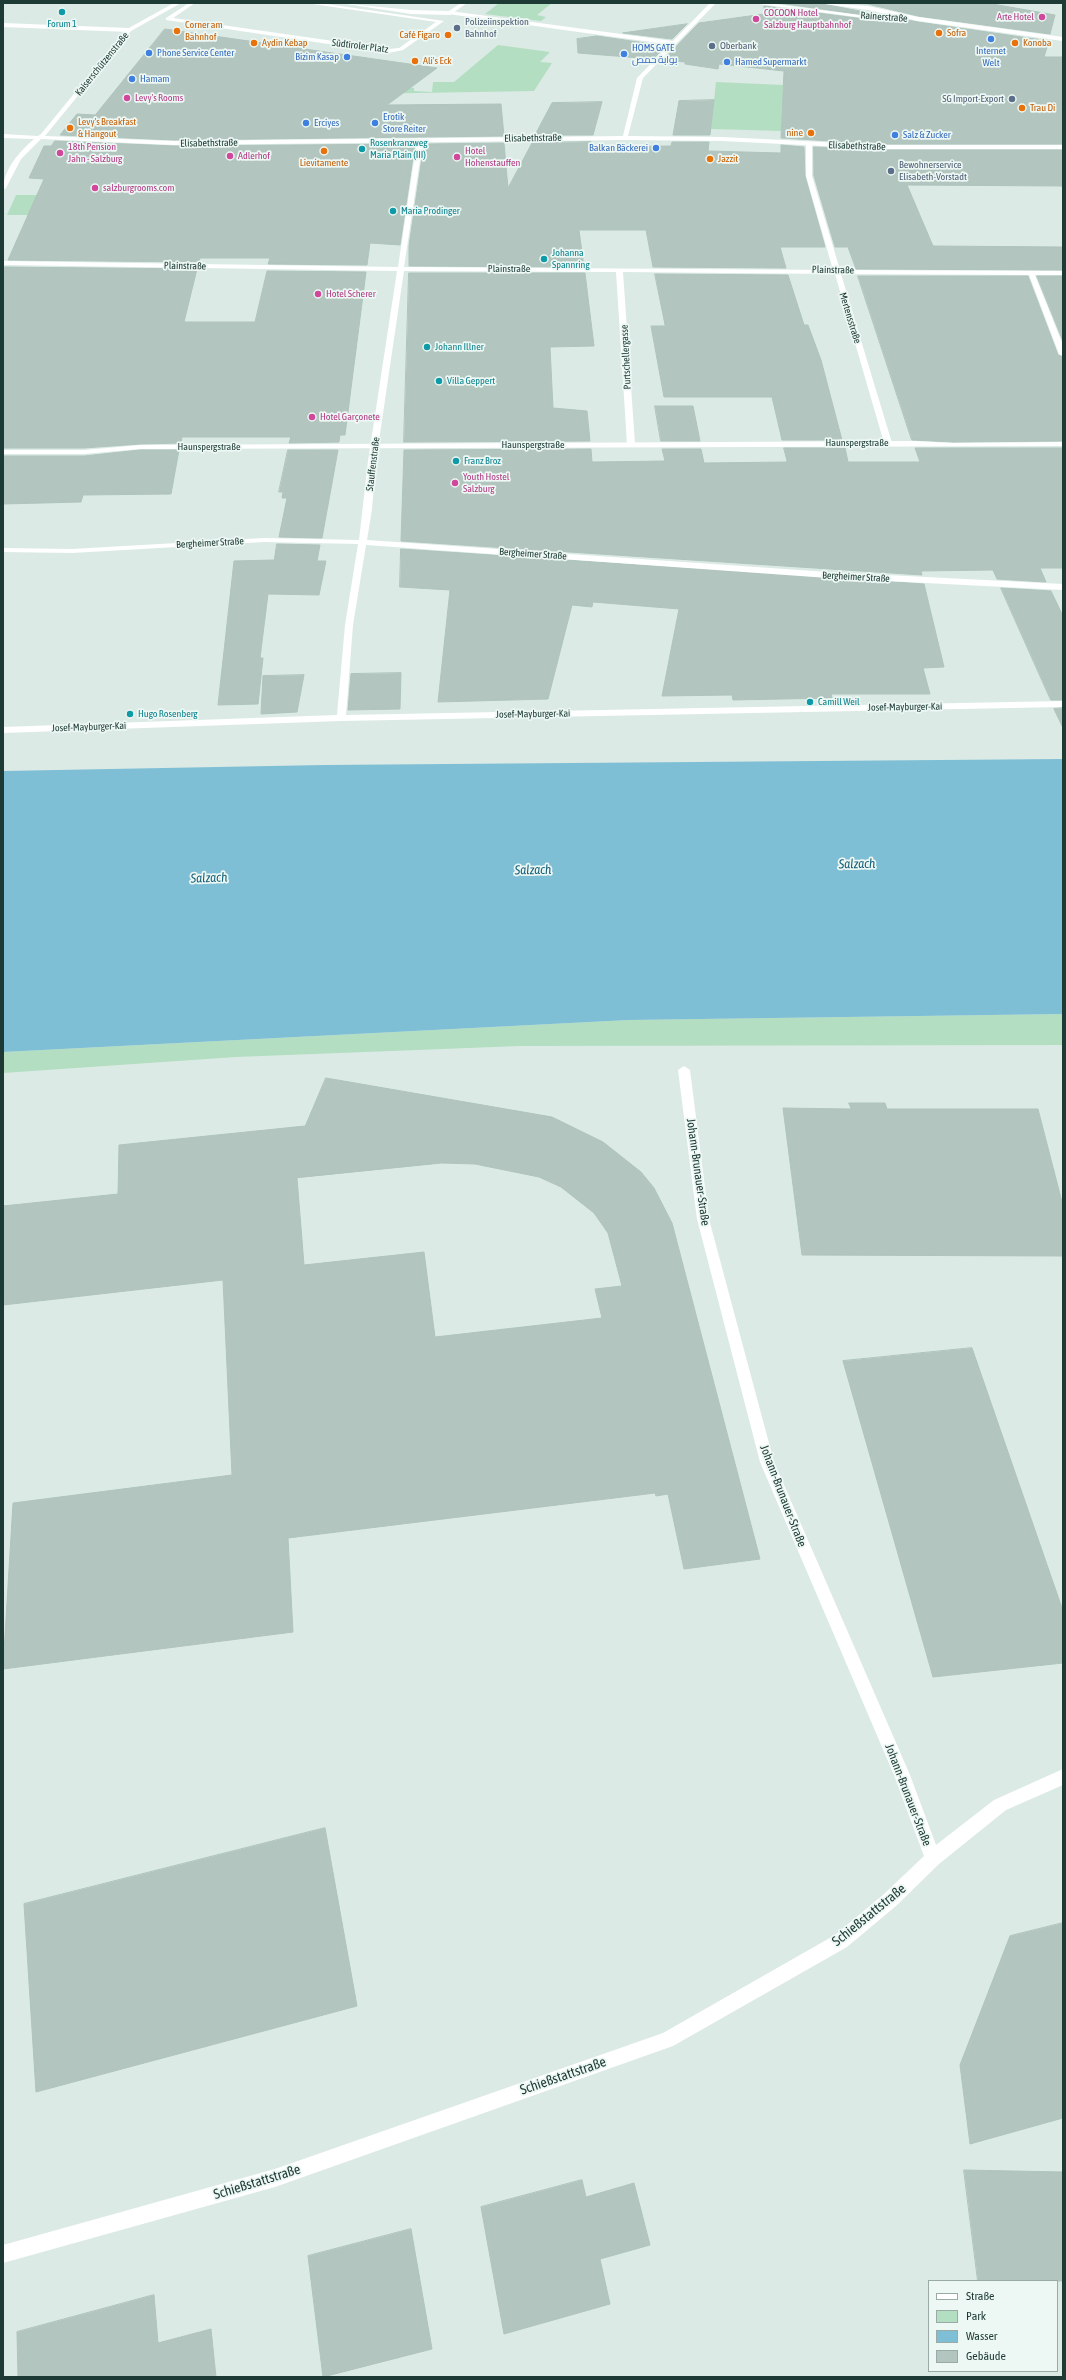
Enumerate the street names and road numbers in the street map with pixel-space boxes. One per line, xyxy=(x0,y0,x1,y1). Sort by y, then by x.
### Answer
street label: Rainerstraße xyxy=(860,9,908,25)
street label: Kaiserschützenstraße xyxy=(73,30,131,98)
street label: Südtiroler Platz xyxy=(331,37,389,55)
street label: Elisabethstraße xyxy=(504,131,562,145)
street label: Elisabethstraße xyxy=(180,136,238,150)
street label: Elisabethstraße xyxy=(828,139,886,153)
street label: Plainstraße xyxy=(164,260,206,272)
street label: Plainstraße xyxy=(488,263,530,275)
street label: Plainstraße xyxy=(812,264,854,276)
street label: Mertensstraße xyxy=(837,291,863,345)
street label: Purtschellergasse xyxy=(618,324,634,390)
street label: Stauffenstraße xyxy=(364,436,382,492)
street label: Haunspergstraße xyxy=(826,437,888,449)
street label: Haunspergstraße xyxy=(502,439,564,451)
street label: Haunspergstraße xyxy=(178,441,240,453)
street label: Bergheimer Straße xyxy=(176,535,244,551)
street label: Bergheimer Straße xyxy=(499,546,567,562)
street label: Bergheimer Straße xyxy=(822,569,890,585)
street label: Josef-Mayburger-Kai xyxy=(868,700,942,714)
street label: Josef-Mayburger-Kai xyxy=(496,707,570,721)
street label: Josef-Mayburger-Kai xyxy=(51,720,127,734)
street label: Johann-Brunauer-Straße xyxy=(683,1117,713,1227)
street label: Johann-Brunauer-Straße xyxy=(757,1443,809,1549)
street label: Johann-Brunauer-Straße xyxy=(882,1742,934,1848)
street label: Schießstattstraße xyxy=(829,1880,909,1950)
street label: Schießstattstraße xyxy=(518,2053,608,2099)
street label: Schießstattstraße xyxy=(212,2161,302,2203)

